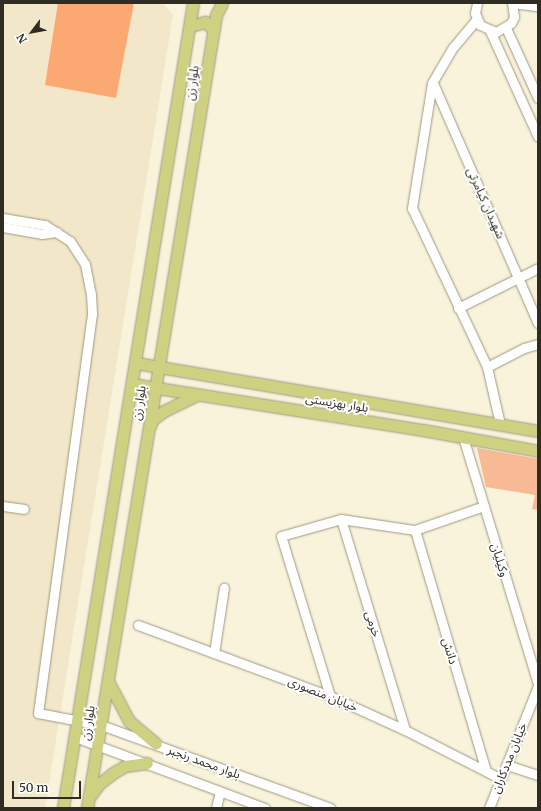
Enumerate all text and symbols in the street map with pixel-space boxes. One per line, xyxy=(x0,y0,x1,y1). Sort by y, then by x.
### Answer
north arrow xyxy=(12,12,52,52)
text: N xyxy=(14,31,30,46)
street label: بلوار زن xyxy=(182,64,202,102)
street label: شهیدان کیامرثی xyxy=(464,165,508,241)
street label: بلوار زن xyxy=(129,384,149,422)
street label: بلوار بهزیستی xyxy=(305,391,369,415)
street label: وکیلیان xyxy=(488,541,512,579)
street label: خرمی xyxy=(362,609,384,639)
street label: دانش xyxy=(439,636,461,666)
street label: خیابان منصوری xyxy=(286,673,360,715)
street label: بلوار زن xyxy=(78,704,98,742)
street label: خیابان مددکاران xyxy=(488,721,530,795)
street label: بلوار محمد رنجبر xyxy=(166,742,242,782)
scale bar xyxy=(14,773,83,799)
text: 50 m xyxy=(19,780,48,795)

